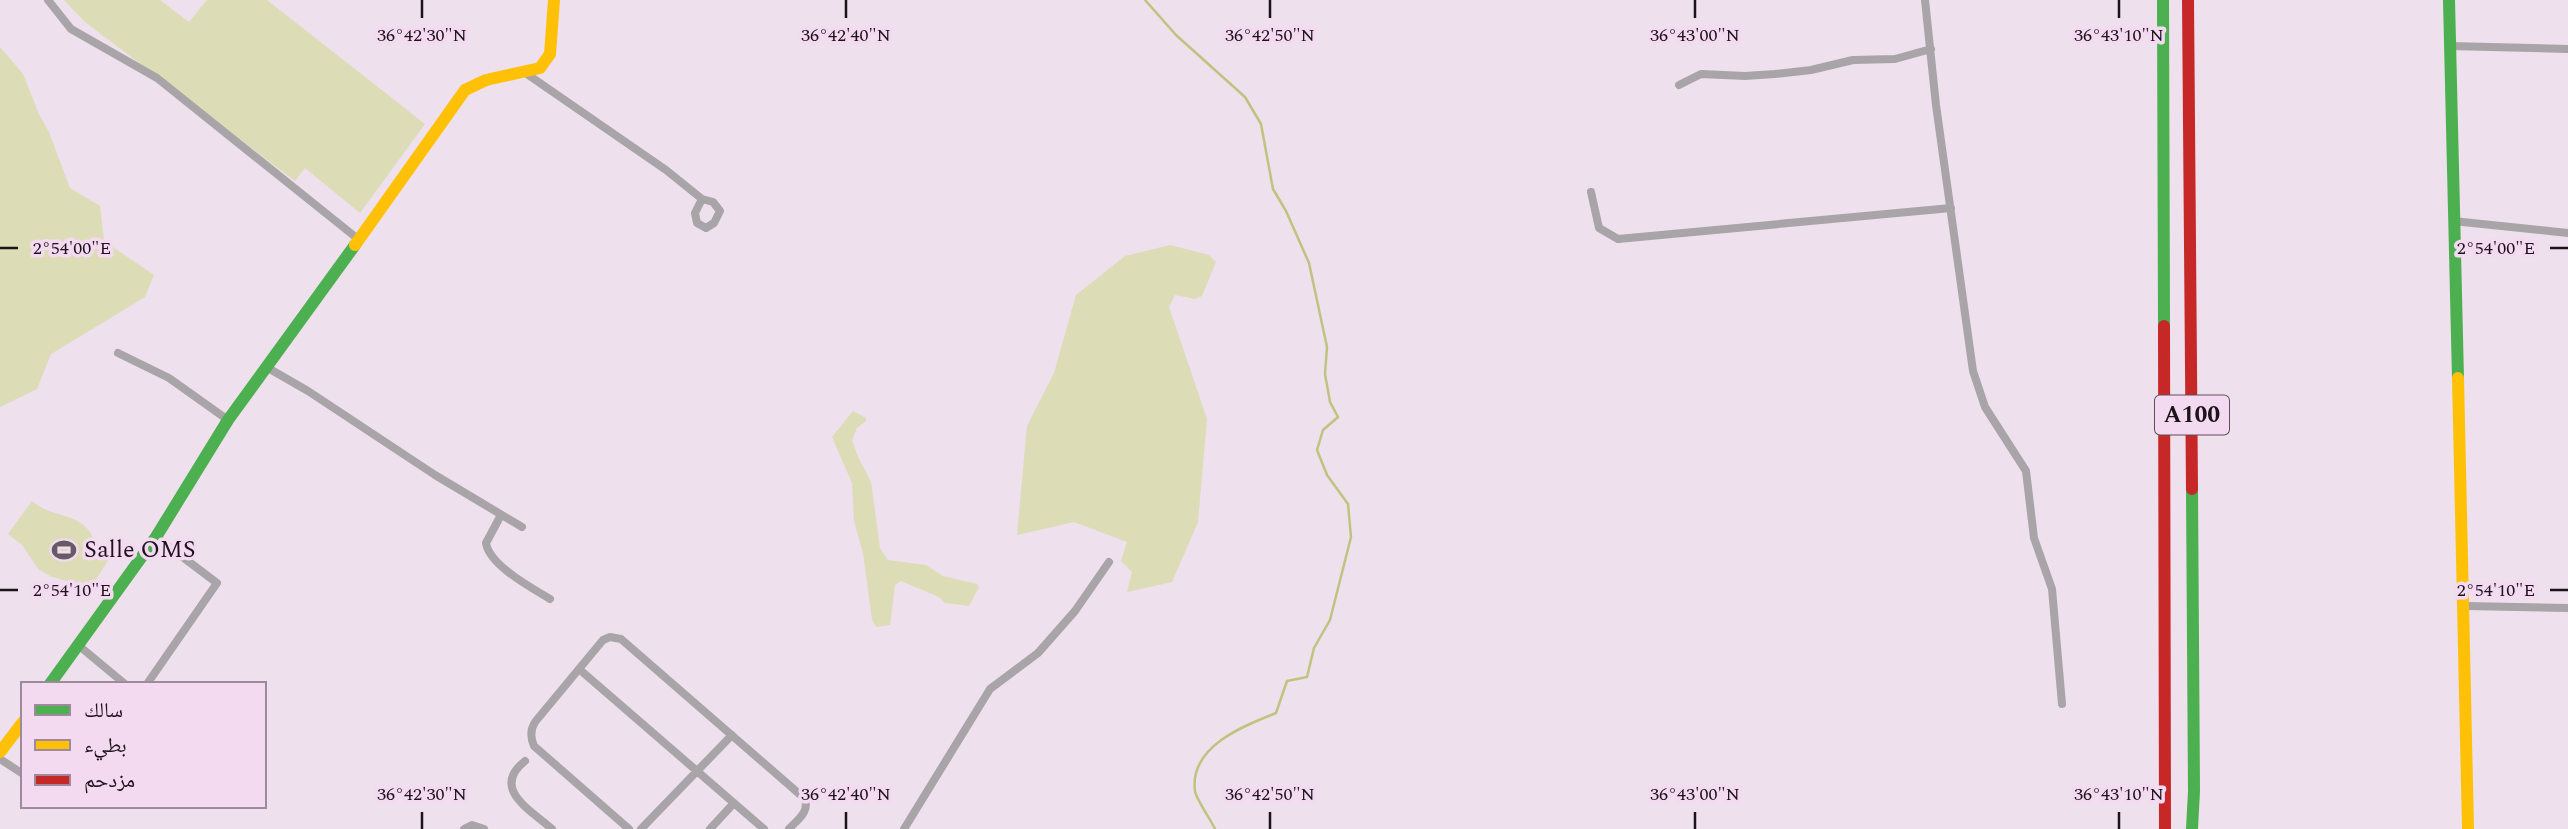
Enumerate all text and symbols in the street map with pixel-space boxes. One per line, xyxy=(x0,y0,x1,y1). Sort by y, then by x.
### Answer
text: 36°42'30"N xyxy=(377,22,467,49)
text: 36°42'40"N xyxy=(801,22,891,49)
text: 36°42'50"N xyxy=(1225,22,1315,49)
text: 36°43'00"N xyxy=(1650,22,1740,49)
text: 36°43'10"N xyxy=(2074,22,2164,49)
text: 2°54'00"E xyxy=(33,235,111,262)
text: 2°54'00"E xyxy=(2457,235,2535,262)
road number: A100 xyxy=(2155,396,2229,434)
place label: Salle OMS xyxy=(84,532,196,568)
sports icon: Salle OMS xyxy=(50,536,78,564)
text: 2°54'10"E xyxy=(33,577,111,604)
text: 2°54'10"E xyxy=(2457,577,2535,604)
legend xyxy=(21,682,266,808)
text: سالك xyxy=(84,695,123,727)
text: بطيء xyxy=(84,730,127,762)
text: مزدحم xyxy=(84,765,135,797)
text: 36°42'30"N xyxy=(377,781,467,808)
text: 36°42'40"N xyxy=(801,781,891,808)
text: 36°42'50"N xyxy=(1225,781,1315,808)
text: 36°43'00"N xyxy=(1650,781,1740,808)
text: 36°43'10"N xyxy=(2074,781,2164,808)

